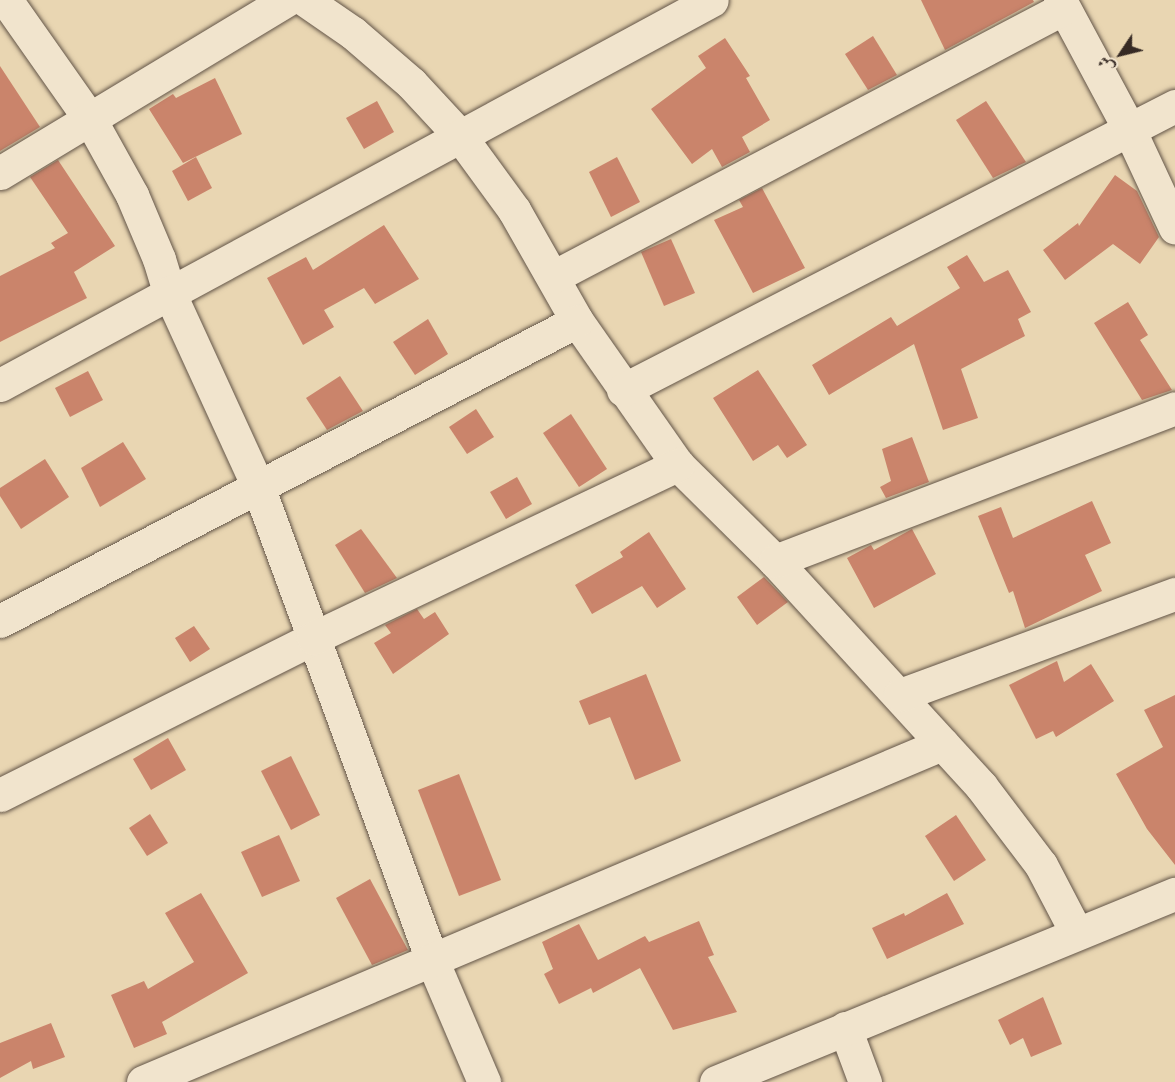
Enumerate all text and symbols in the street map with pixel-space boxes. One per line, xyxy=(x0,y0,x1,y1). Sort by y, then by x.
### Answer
north arrow xyxy=(1091,24,1151,84)
text: ش xyxy=(1094,52,1119,77)

